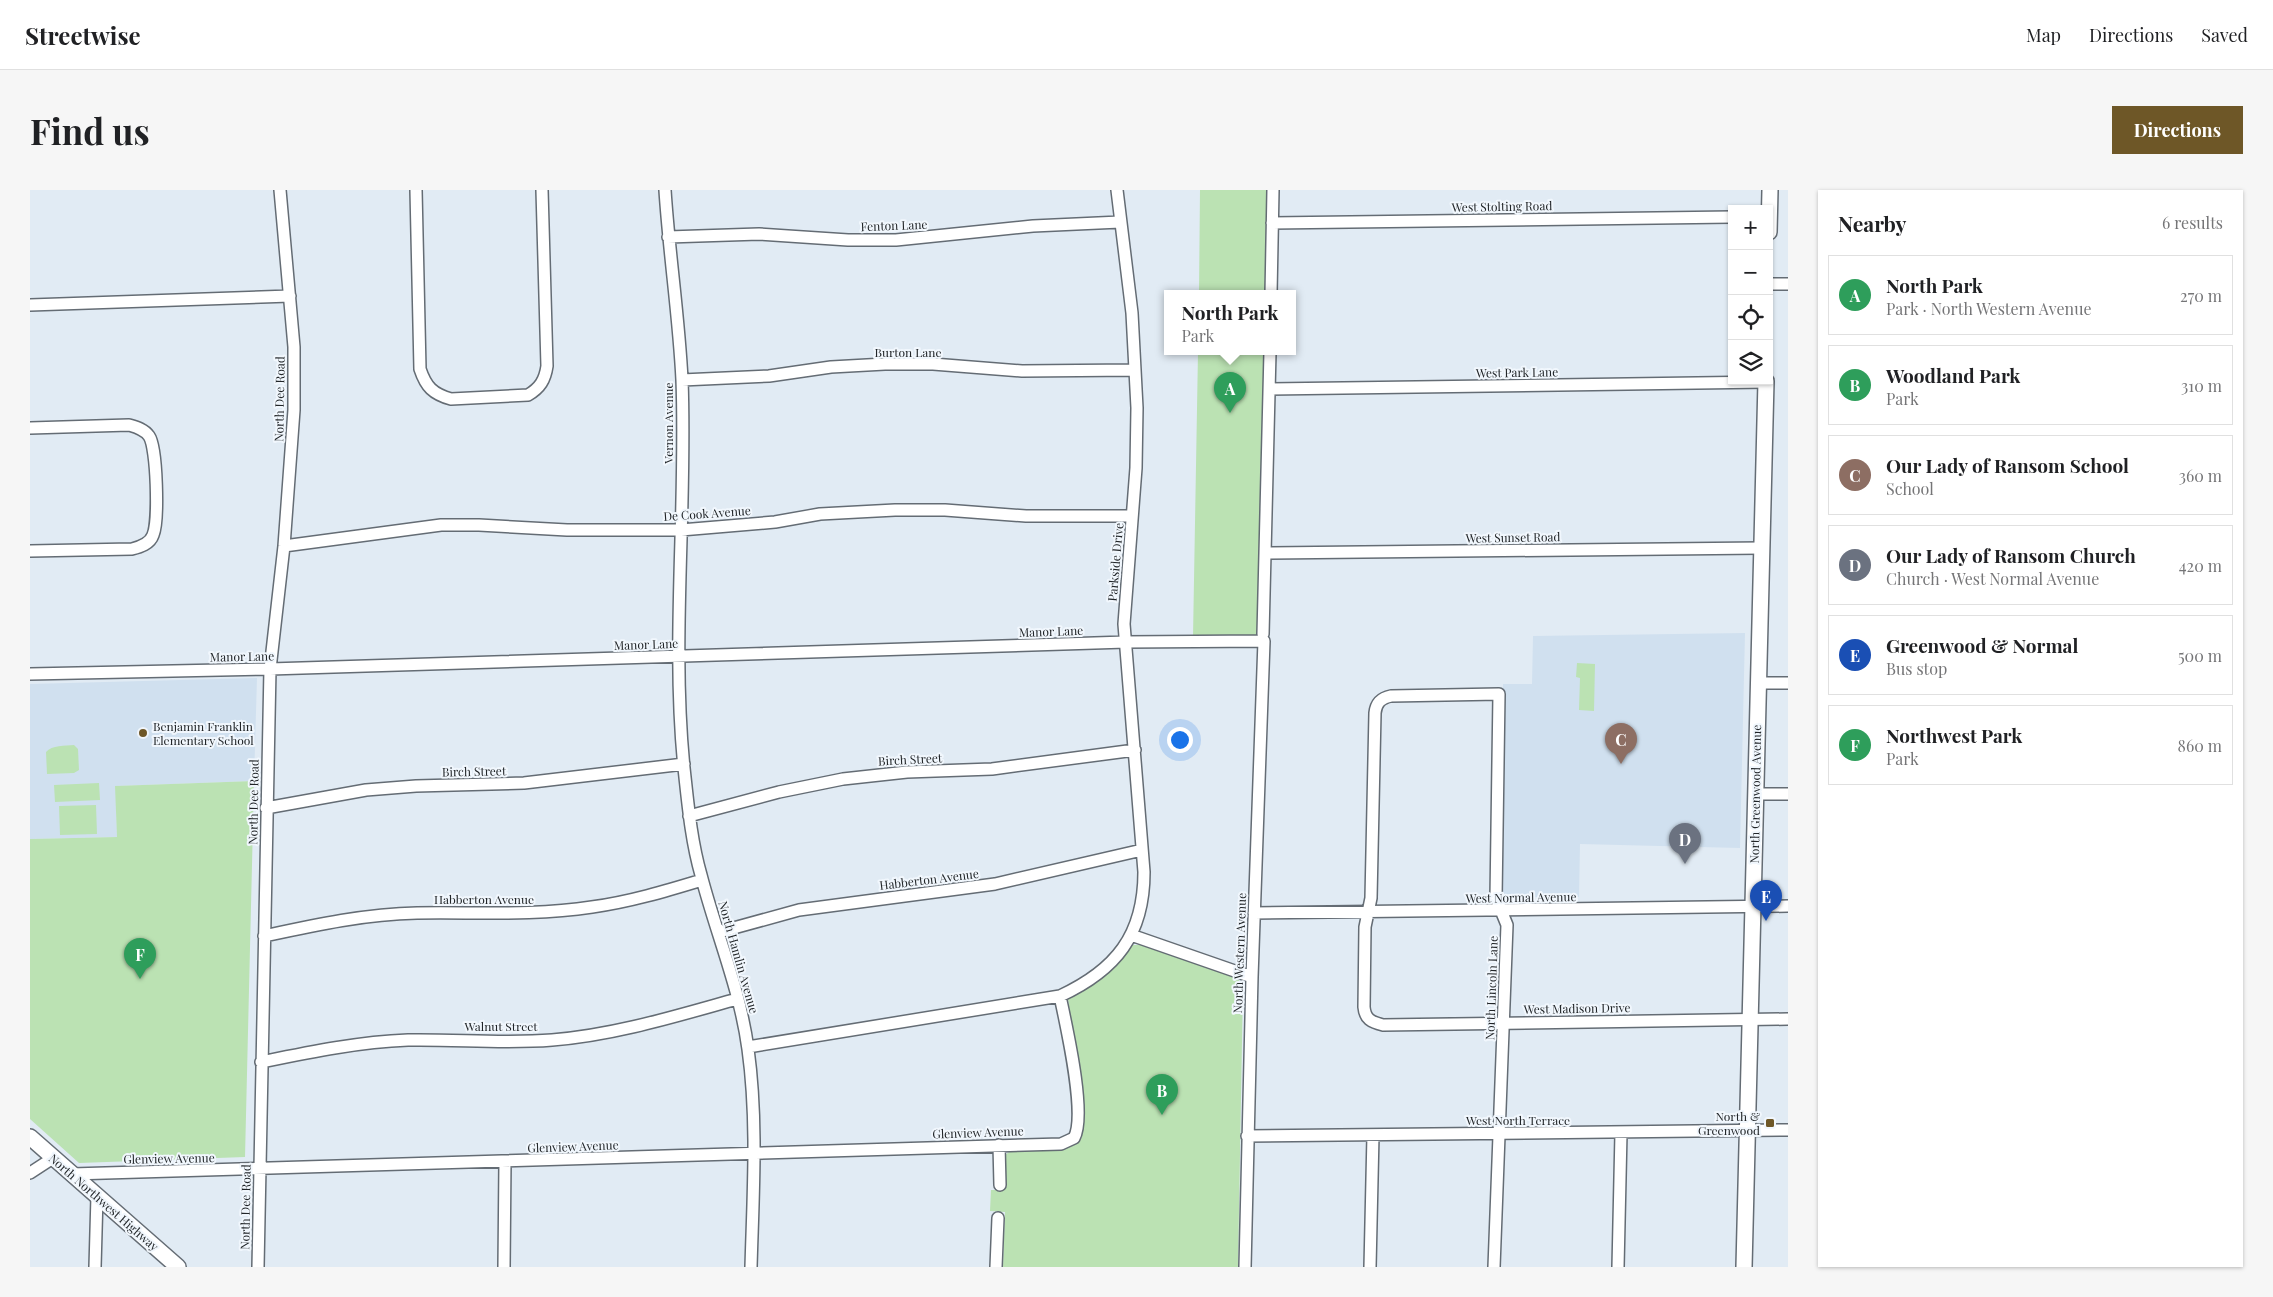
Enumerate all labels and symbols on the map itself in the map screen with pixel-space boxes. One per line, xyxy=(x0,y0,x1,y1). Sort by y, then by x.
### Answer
street label: West Stolting Road xyxy=(1451,197,1552,215)
street label: Fenton Lane xyxy=(860,216,928,234)
street label: Burton Lane xyxy=(874,344,942,360)
street label: North Dee Road xyxy=(270,356,288,442)
street label: West Park Lane xyxy=(1475,363,1558,381)
pin: A xyxy=(1214,372,1246,413)
street label: Vernon Avenue xyxy=(660,382,676,465)
street label: De Cook Avenue xyxy=(663,502,751,524)
street label: Parkside Drive xyxy=(1104,522,1126,602)
street label: West Sunset Road xyxy=(1464,528,1561,546)
street label: Manor Lane xyxy=(1019,622,1083,640)
street label: Manor Lane xyxy=(614,635,678,653)
street label: Manor Lane xyxy=(210,647,274,665)
place label: Benjamin Franklin Elementary School xyxy=(153,718,254,748)
pin: C xyxy=(1605,723,1637,764)
street label: North Greenwood Avenue xyxy=(1746,725,1764,863)
marker: Benjamin Franklin Elementary School xyxy=(137,727,149,739)
your location xyxy=(1167,727,1193,753)
street label: Birch Street xyxy=(878,749,943,769)
street label: North Dee Road xyxy=(244,759,262,845)
street label: Birch Street xyxy=(442,762,507,780)
pin: D xyxy=(1669,823,1701,864)
street label: Habberton Avenue xyxy=(878,865,980,893)
pin: E xyxy=(1750,880,1782,921)
street label: West Normal Avenue xyxy=(1464,888,1577,906)
street label: Habberton Avenue xyxy=(434,891,534,907)
street label: North Western Avenue xyxy=(1229,892,1249,1014)
street label: North Hamlin Avenue xyxy=(715,899,763,1015)
street label: North Lincoln Lane xyxy=(1481,936,1501,1040)
pin: F xyxy=(124,938,156,979)
street label: West Madison Drive xyxy=(1522,999,1631,1017)
street label: Walnut Street xyxy=(463,1018,538,1034)
pin: B xyxy=(1146,1074,1178,1115)
place label: North & Greenwood xyxy=(1698,1108,1760,1138)
street label: West North Terrace xyxy=(1465,1112,1570,1128)
marker: North & Greenwood xyxy=(1764,1117,1776,1129)
street label: Glenview Avenue xyxy=(932,1122,1024,1142)
street label: Glenview Avenue xyxy=(527,1136,619,1156)
street label: Glenview Avenue xyxy=(123,1149,215,1167)
street label: North Northwest Highway xyxy=(46,1150,162,1254)
street label: North Dee Road xyxy=(236,1164,254,1250)

